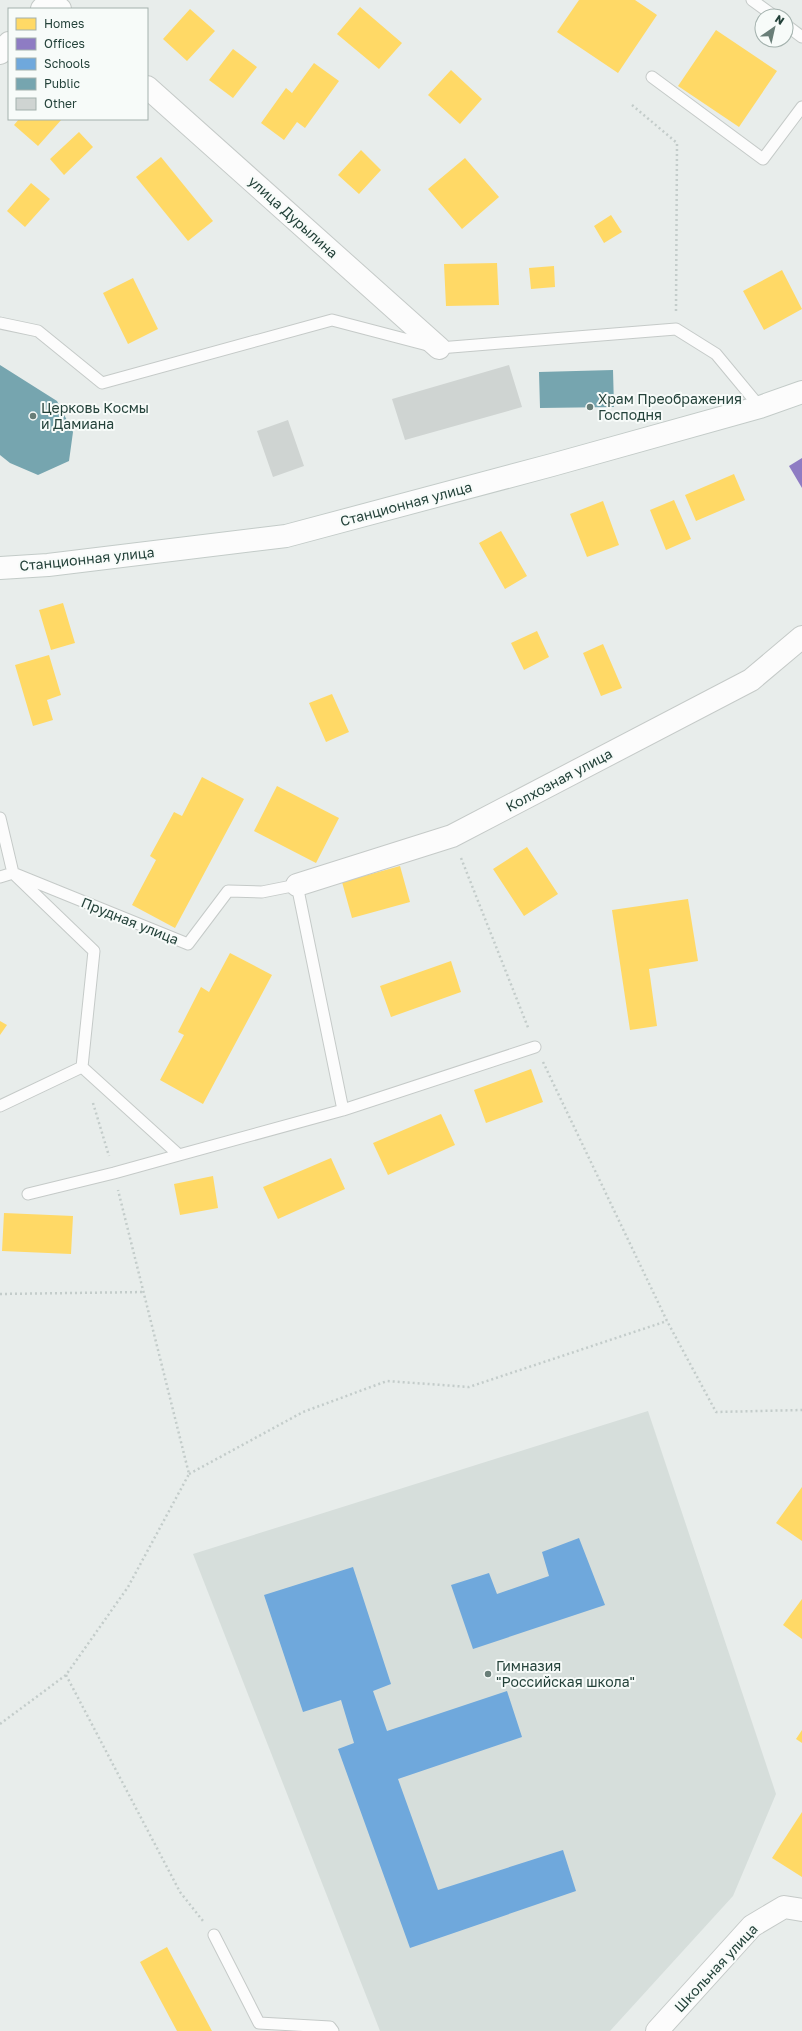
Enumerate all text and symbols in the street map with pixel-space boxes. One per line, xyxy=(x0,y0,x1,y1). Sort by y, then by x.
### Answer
legend xyxy=(8,8,148,120)
north arrow xyxy=(754,8,794,48)
text: N xyxy=(773,12,787,27)
text: Homes xyxy=(44,16,84,31)
text: Offices xyxy=(44,36,85,51)
text: Schools xyxy=(44,56,90,71)
text: Public xyxy=(44,76,81,91)
text: Other xyxy=(44,96,77,111)
street label: улица Дурылина xyxy=(245,172,341,261)
place label: Храм Преображения Господня xyxy=(598,390,742,423)
place label: Церковь Космы и Дамиана xyxy=(41,399,149,432)
marker: Храм Преображения Господня xyxy=(585,402,595,412)
marker: Церковь Космы и Дамиана xyxy=(28,411,38,421)
street label: Станционная улица xyxy=(338,478,474,529)
street label: Станционная улица xyxy=(19,543,155,574)
street label: Колхозная улица xyxy=(503,744,615,815)
street label: Прудная улица xyxy=(79,893,181,948)
place label: Гимназия "Российская школа" xyxy=(496,1657,635,1690)
marker: Гимназия "Российская школа" xyxy=(483,1669,493,1679)
street label: Школьная улица xyxy=(671,1920,761,2015)

